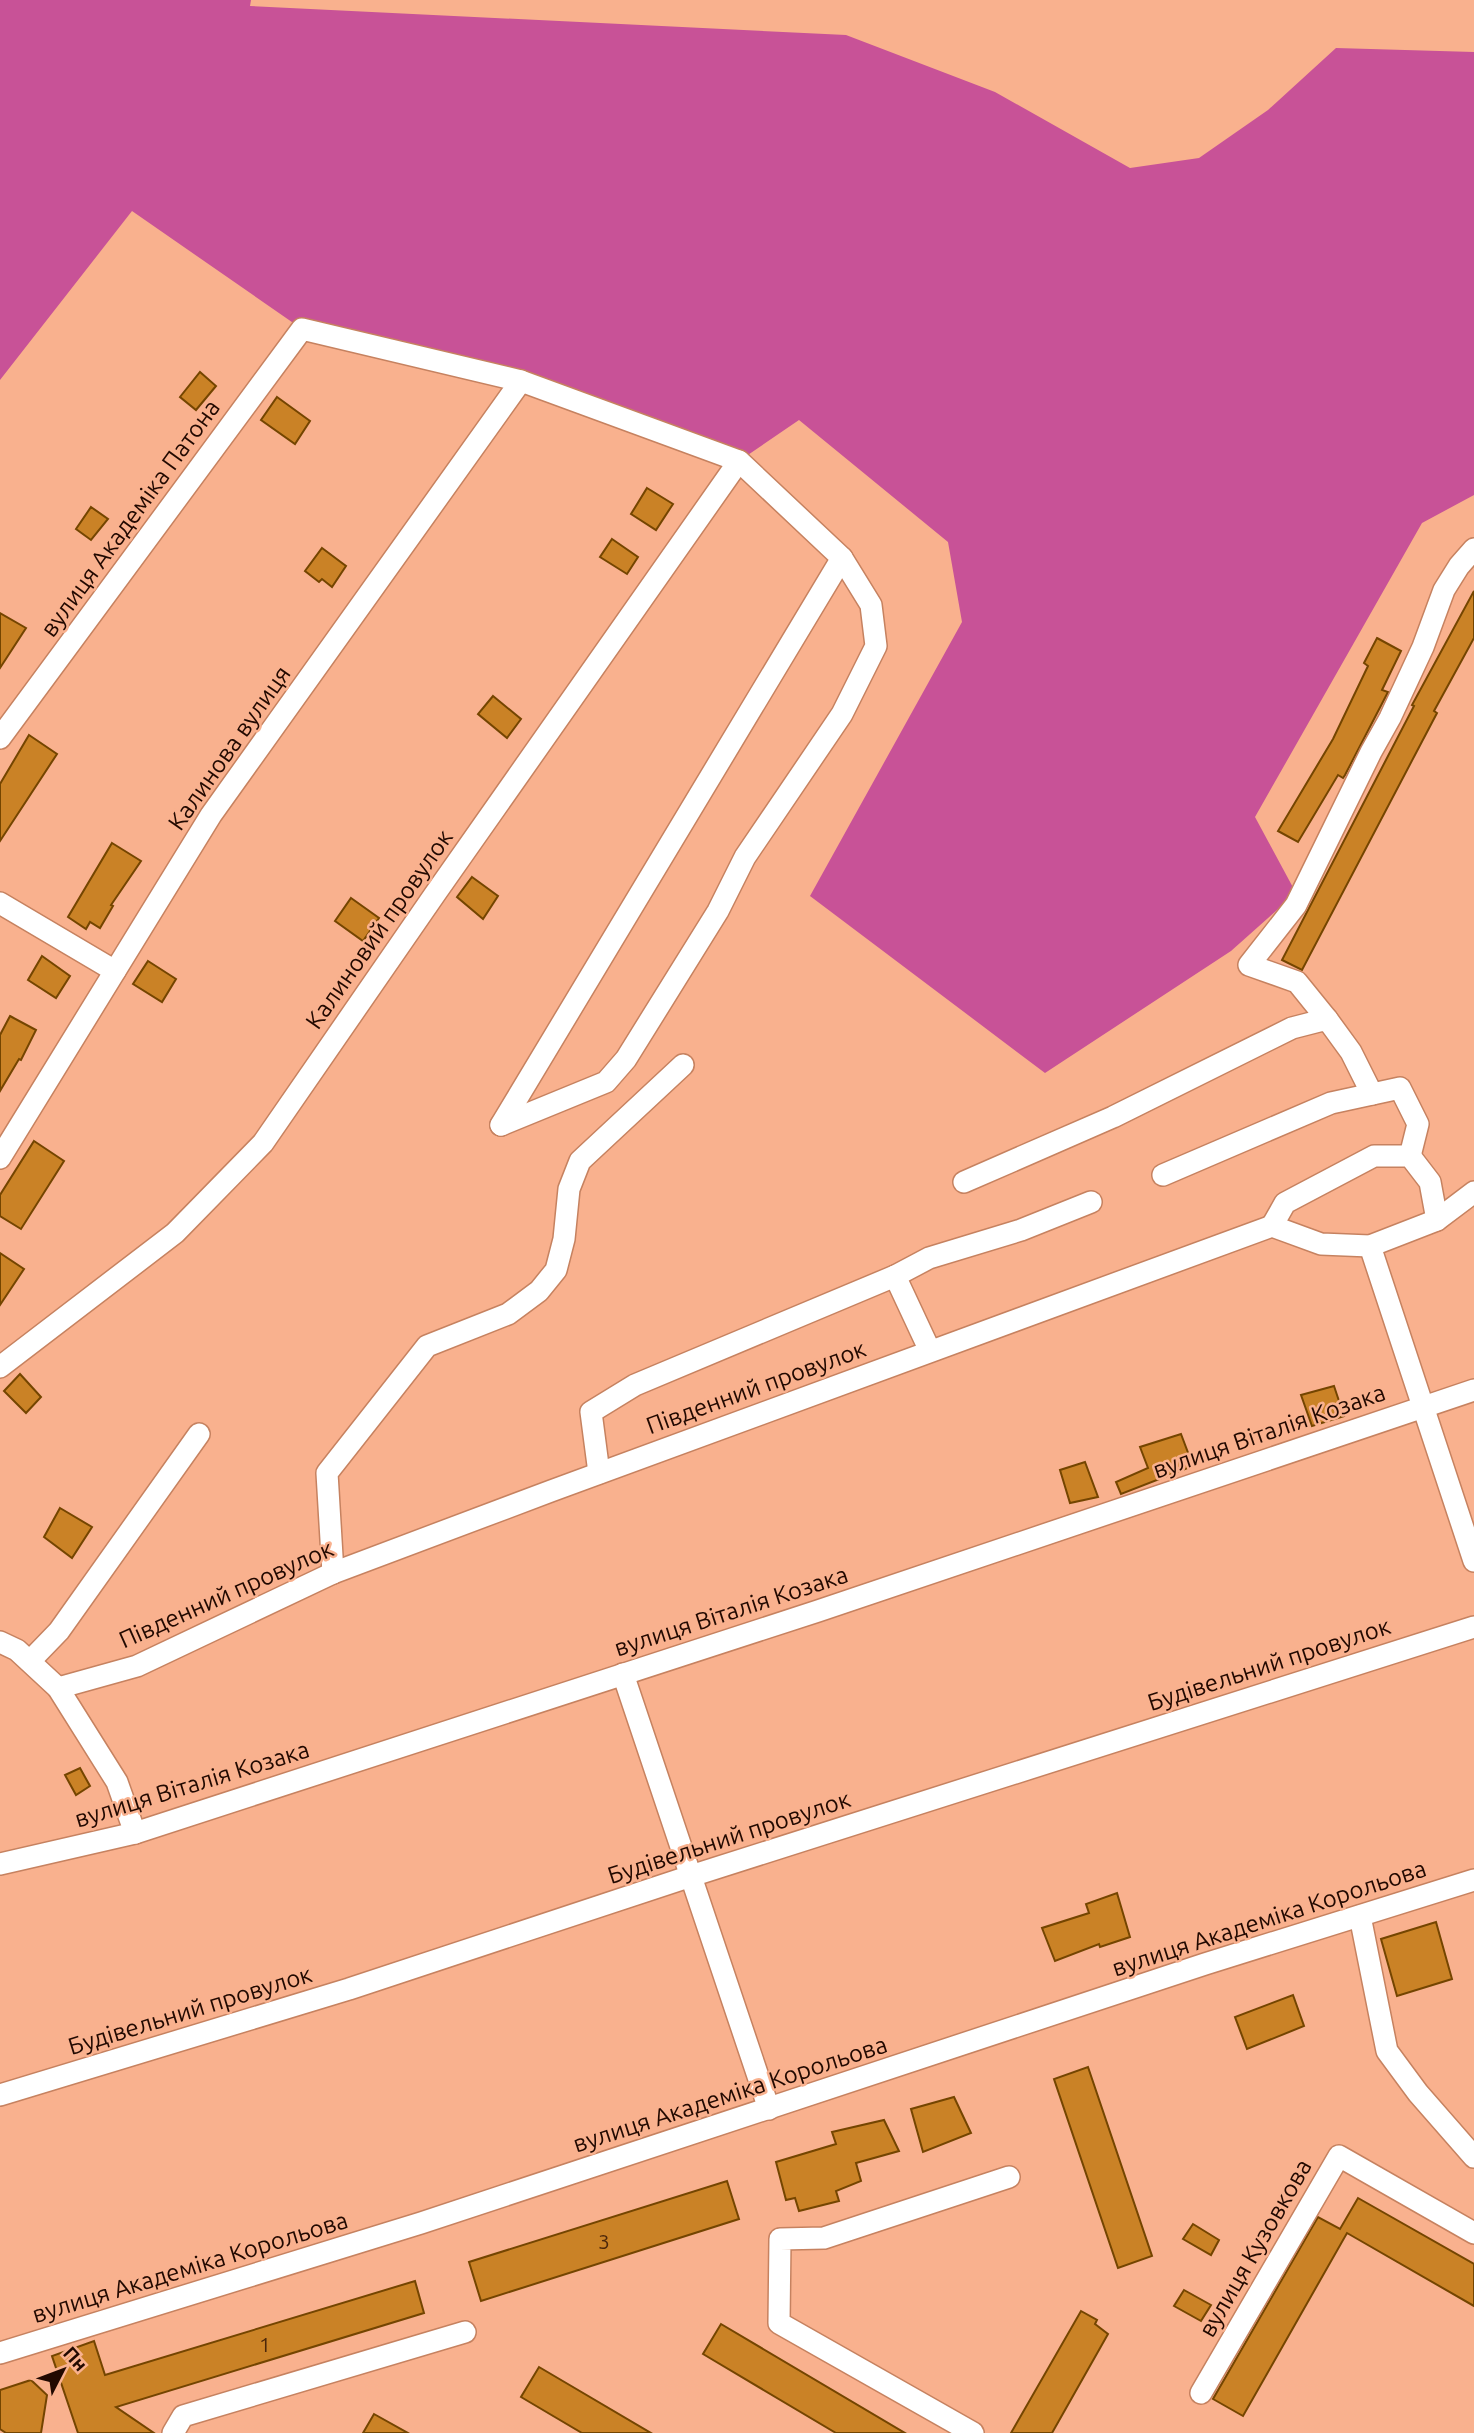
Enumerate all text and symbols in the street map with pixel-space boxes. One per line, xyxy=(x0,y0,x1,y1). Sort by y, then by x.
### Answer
street label: вулиця Академіка Патона xyxy=(35,394,225,642)
street label: Калинова вулиця xyxy=(162,661,296,835)
street label: Калиновий провулок xyxy=(300,824,458,1034)
street label: Південний провулок xyxy=(643,1335,869,1439)
street label: вулиця Віталія Козака xyxy=(1149,1379,1389,1483)
street label: Південний провулок xyxy=(115,1535,337,1653)
street label: вулиця Віталія Козака xyxy=(611,1560,851,1662)
street label: Будівельний провулок xyxy=(1144,1612,1394,1716)
street label: вулиця Віталія Козака xyxy=(71,1735,313,1833)
street label: Будівельний провулок xyxy=(604,1785,854,1889)
street label: вулиця Академіка Корольова xyxy=(1109,1854,1429,1982)
street label: Будівельний провулок xyxy=(65,1960,315,2060)
street label: вулиця Академіка Корольова xyxy=(570,2030,890,2158)
street label: вулиця Кузовкова xyxy=(1193,2154,1317,2342)
street label: вулиця Академіка Корольова xyxy=(29,2206,351,2328)
house number: 3 xyxy=(598,2229,610,2253)
house number: 1 xyxy=(259,2332,271,2356)
north arrow xyxy=(28,2335,98,2405)
text: Пн xyxy=(59,2342,92,2375)

